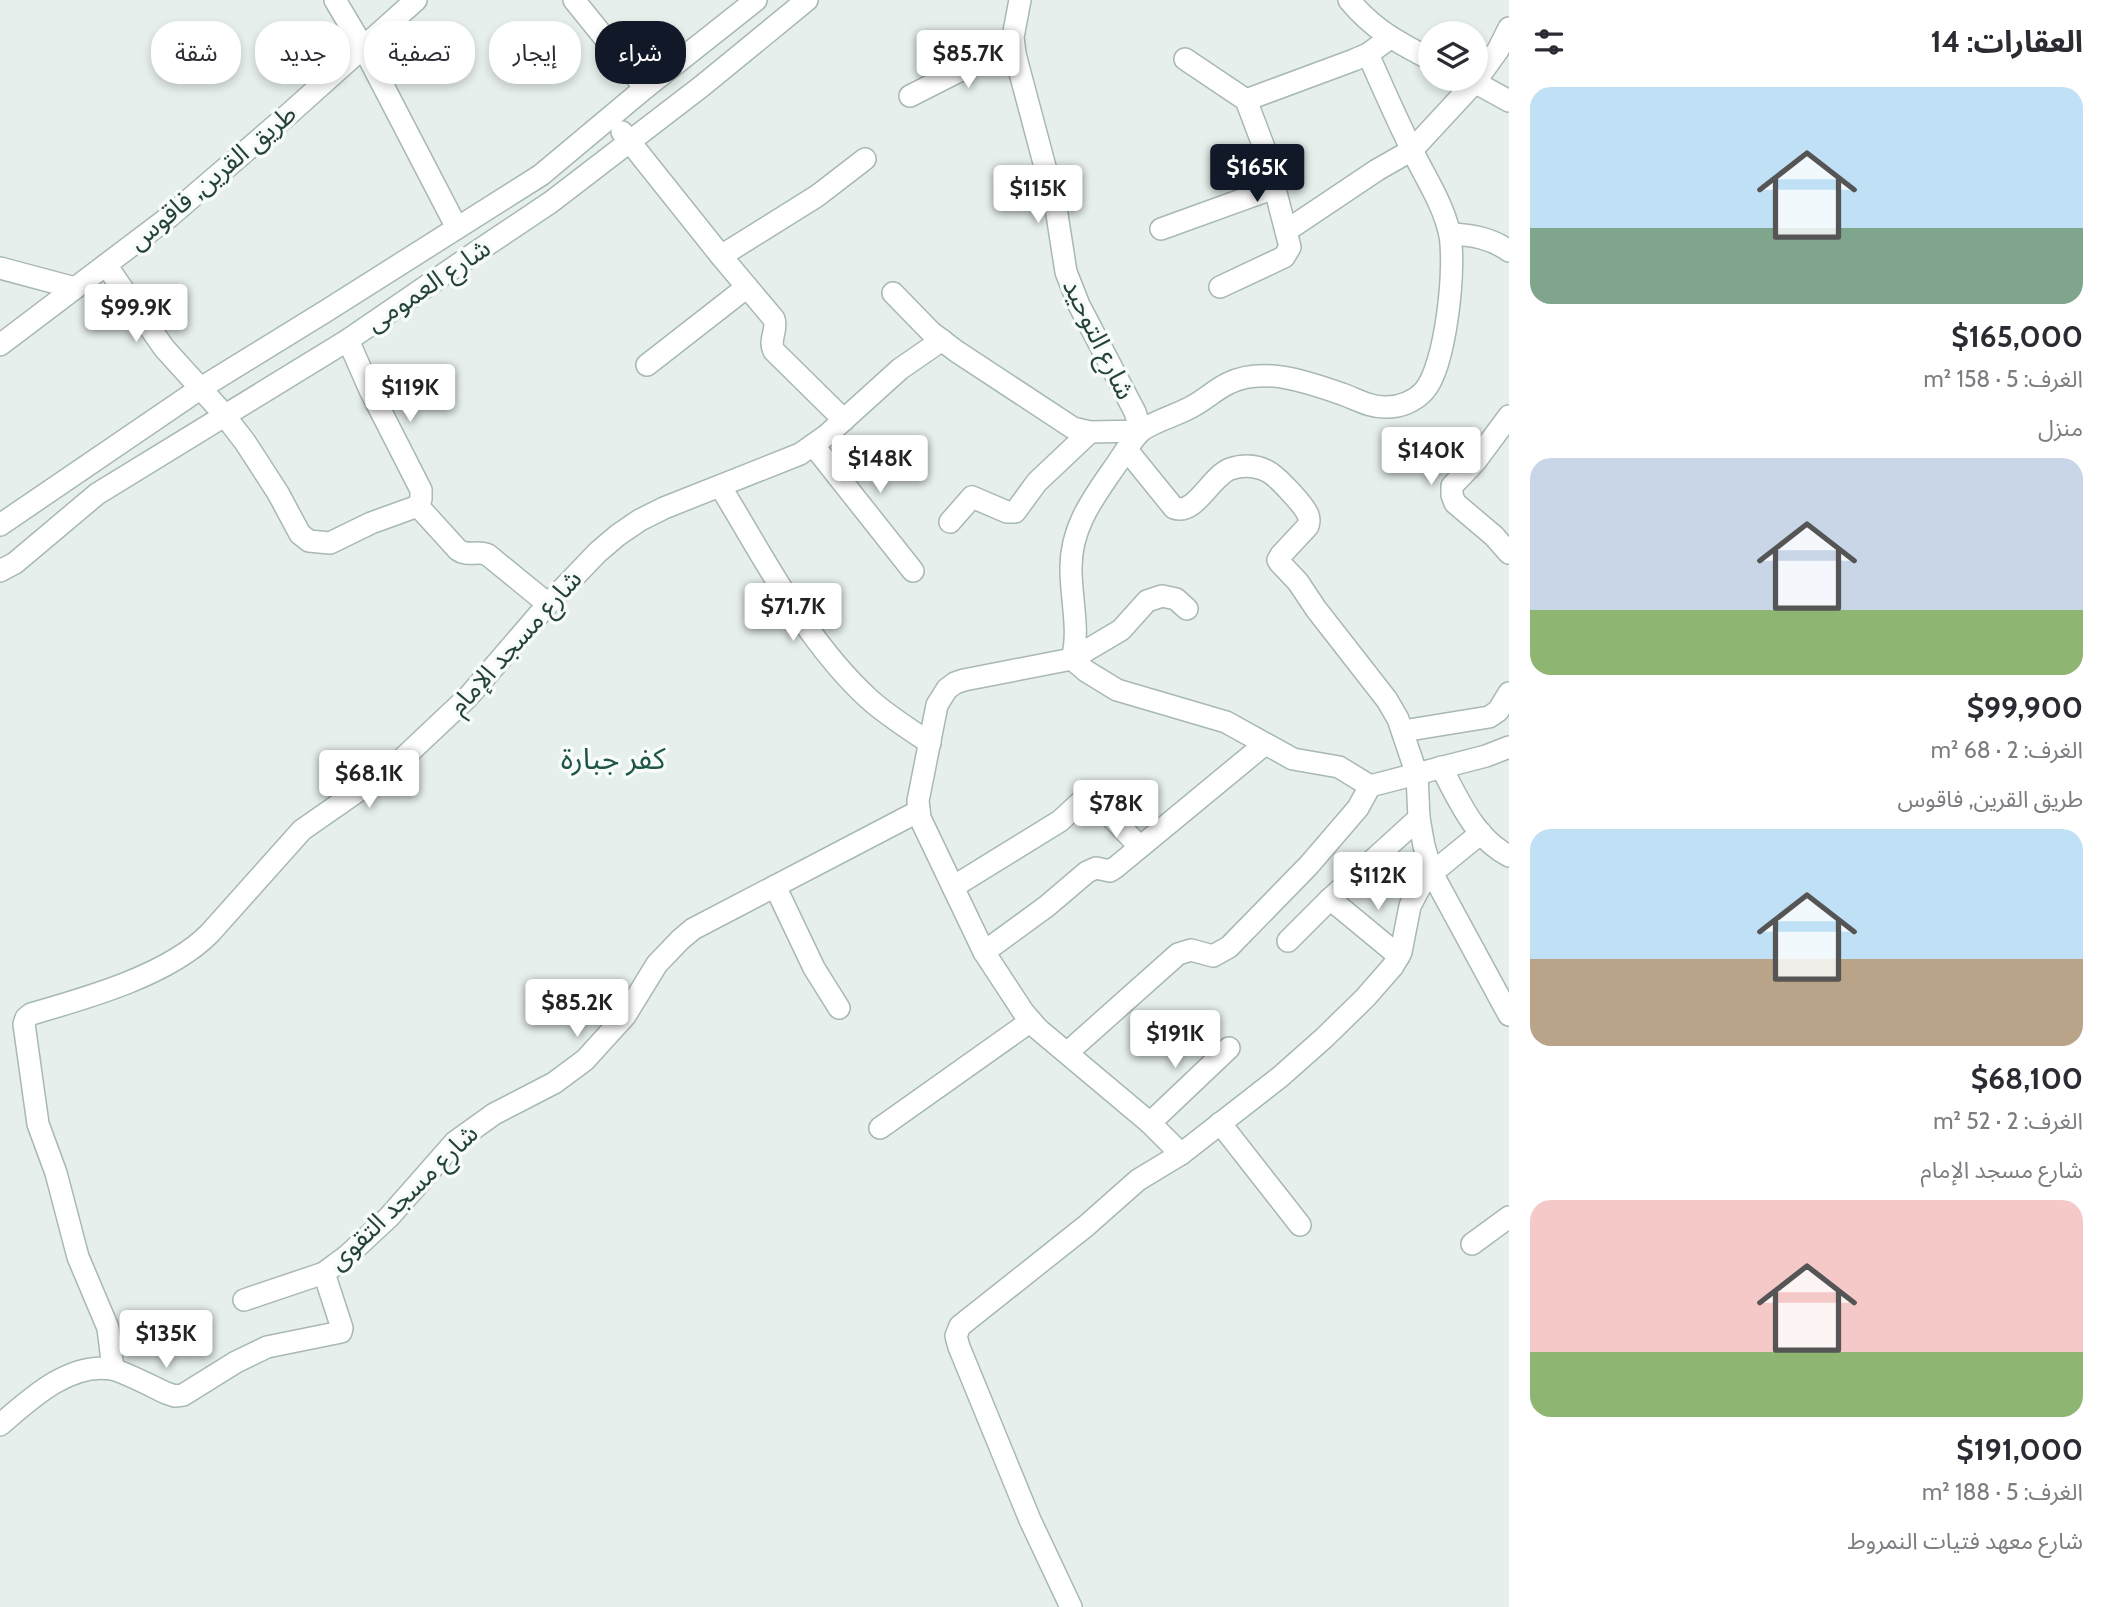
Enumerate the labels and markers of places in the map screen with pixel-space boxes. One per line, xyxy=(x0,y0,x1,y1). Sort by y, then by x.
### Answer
pin: $85.7K xyxy=(911,31,1025,90)
pin: $165K xyxy=(1208,144,1306,204)
pin: $115K xyxy=(989,166,1087,225)
pin: $99.9K xyxy=(79,284,193,344)
pin: $119K xyxy=(361,364,459,424)
pin: $140K xyxy=(1382,428,1480,487)
pin: $148K xyxy=(831,435,929,495)
pin: $71.7K xyxy=(736,584,850,643)
pin: $68.1K xyxy=(312,750,426,810)
pin: $78K xyxy=(1075,780,1157,840)
pin: $112K xyxy=(1329,852,1427,912)
pin: $85.2K xyxy=(520,979,634,1039)
pin: $191K xyxy=(1126,1010,1224,1070)
pin: $135K xyxy=(117,1310,215,1370)

